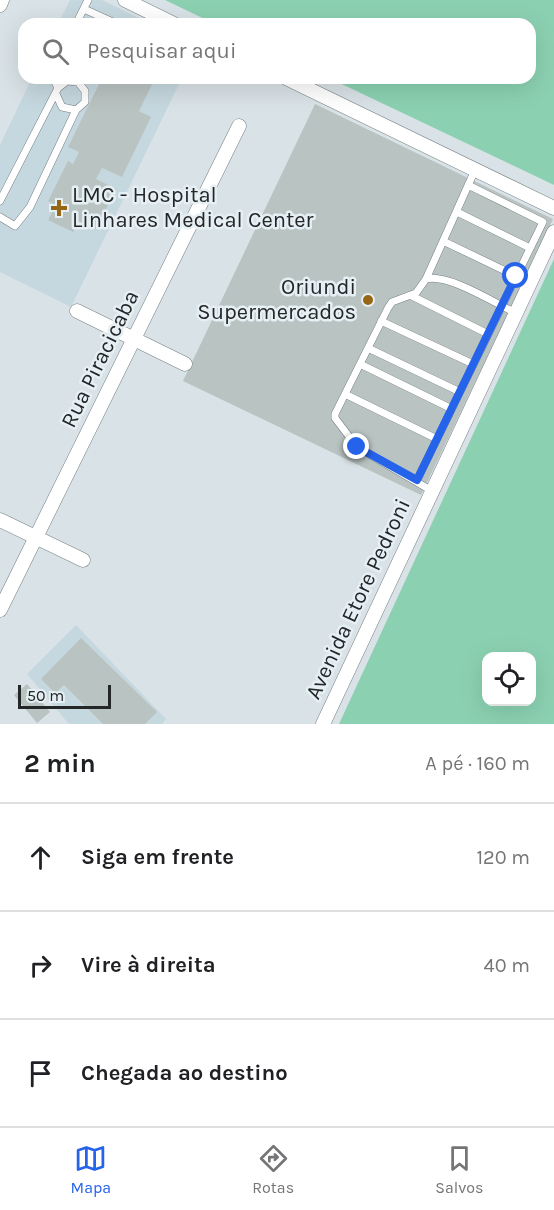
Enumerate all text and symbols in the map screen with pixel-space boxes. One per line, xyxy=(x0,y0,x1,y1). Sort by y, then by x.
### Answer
search box xyxy=(18,18,536,84)
icon: search xyxy=(39,35,72,68)
text: Pesquisar aqui xyxy=(87,38,236,64)
place label: LMC - Hospital Linhares Medical Center xyxy=(72,182,314,233)
marker: LMC - Hospital Linhares Medical Center xyxy=(50,199,68,217)
route start xyxy=(502,262,528,288)
place label: Oriundi Supermercados xyxy=(197,274,356,325)
street label: Rua Piracicaba xyxy=(56,286,144,432)
marker: Oriundi Supermercados xyxy=(361,293,375,307)
route end xyxy=(343,433,369,459)
street label: Avenida Etore Pedroni xyxy=(300,495,416,703)
map controls xyxy=(482,652,536,706)
button: locate xyxy=(482,652,536,706)
scale bar xyxy=(18,682,111,710)
text: 50 m xyxy=(27,686,64,705)
text: 2 min xyxy=(24,748,96,779)
text: A pé · 160 m xyxy=(425,752,530,775)
icon: ahead xyxy=(24,841,57,874)
text: Siga em frente xyxy=(81,844,234,870)
text: 120 m xyxy=(476,846,530,869)
icon: right xyxy=(24,949,57,982)
text: Vire à direita xyxy=(81,952,216,978)
text: 40 m xyxy=(484,954,530,977)
icon: arrive xyxy=(24,1057,57,1090)
text: Chegada ao destino xyxy=(81,1060,288,1086)
tab: Mapa xyxy=(71,1142,111,1197)
tab: Rotas xyxy=(252,1142,294,1197)
tab: Salvos xyxy=(435,1142,483,1197)

